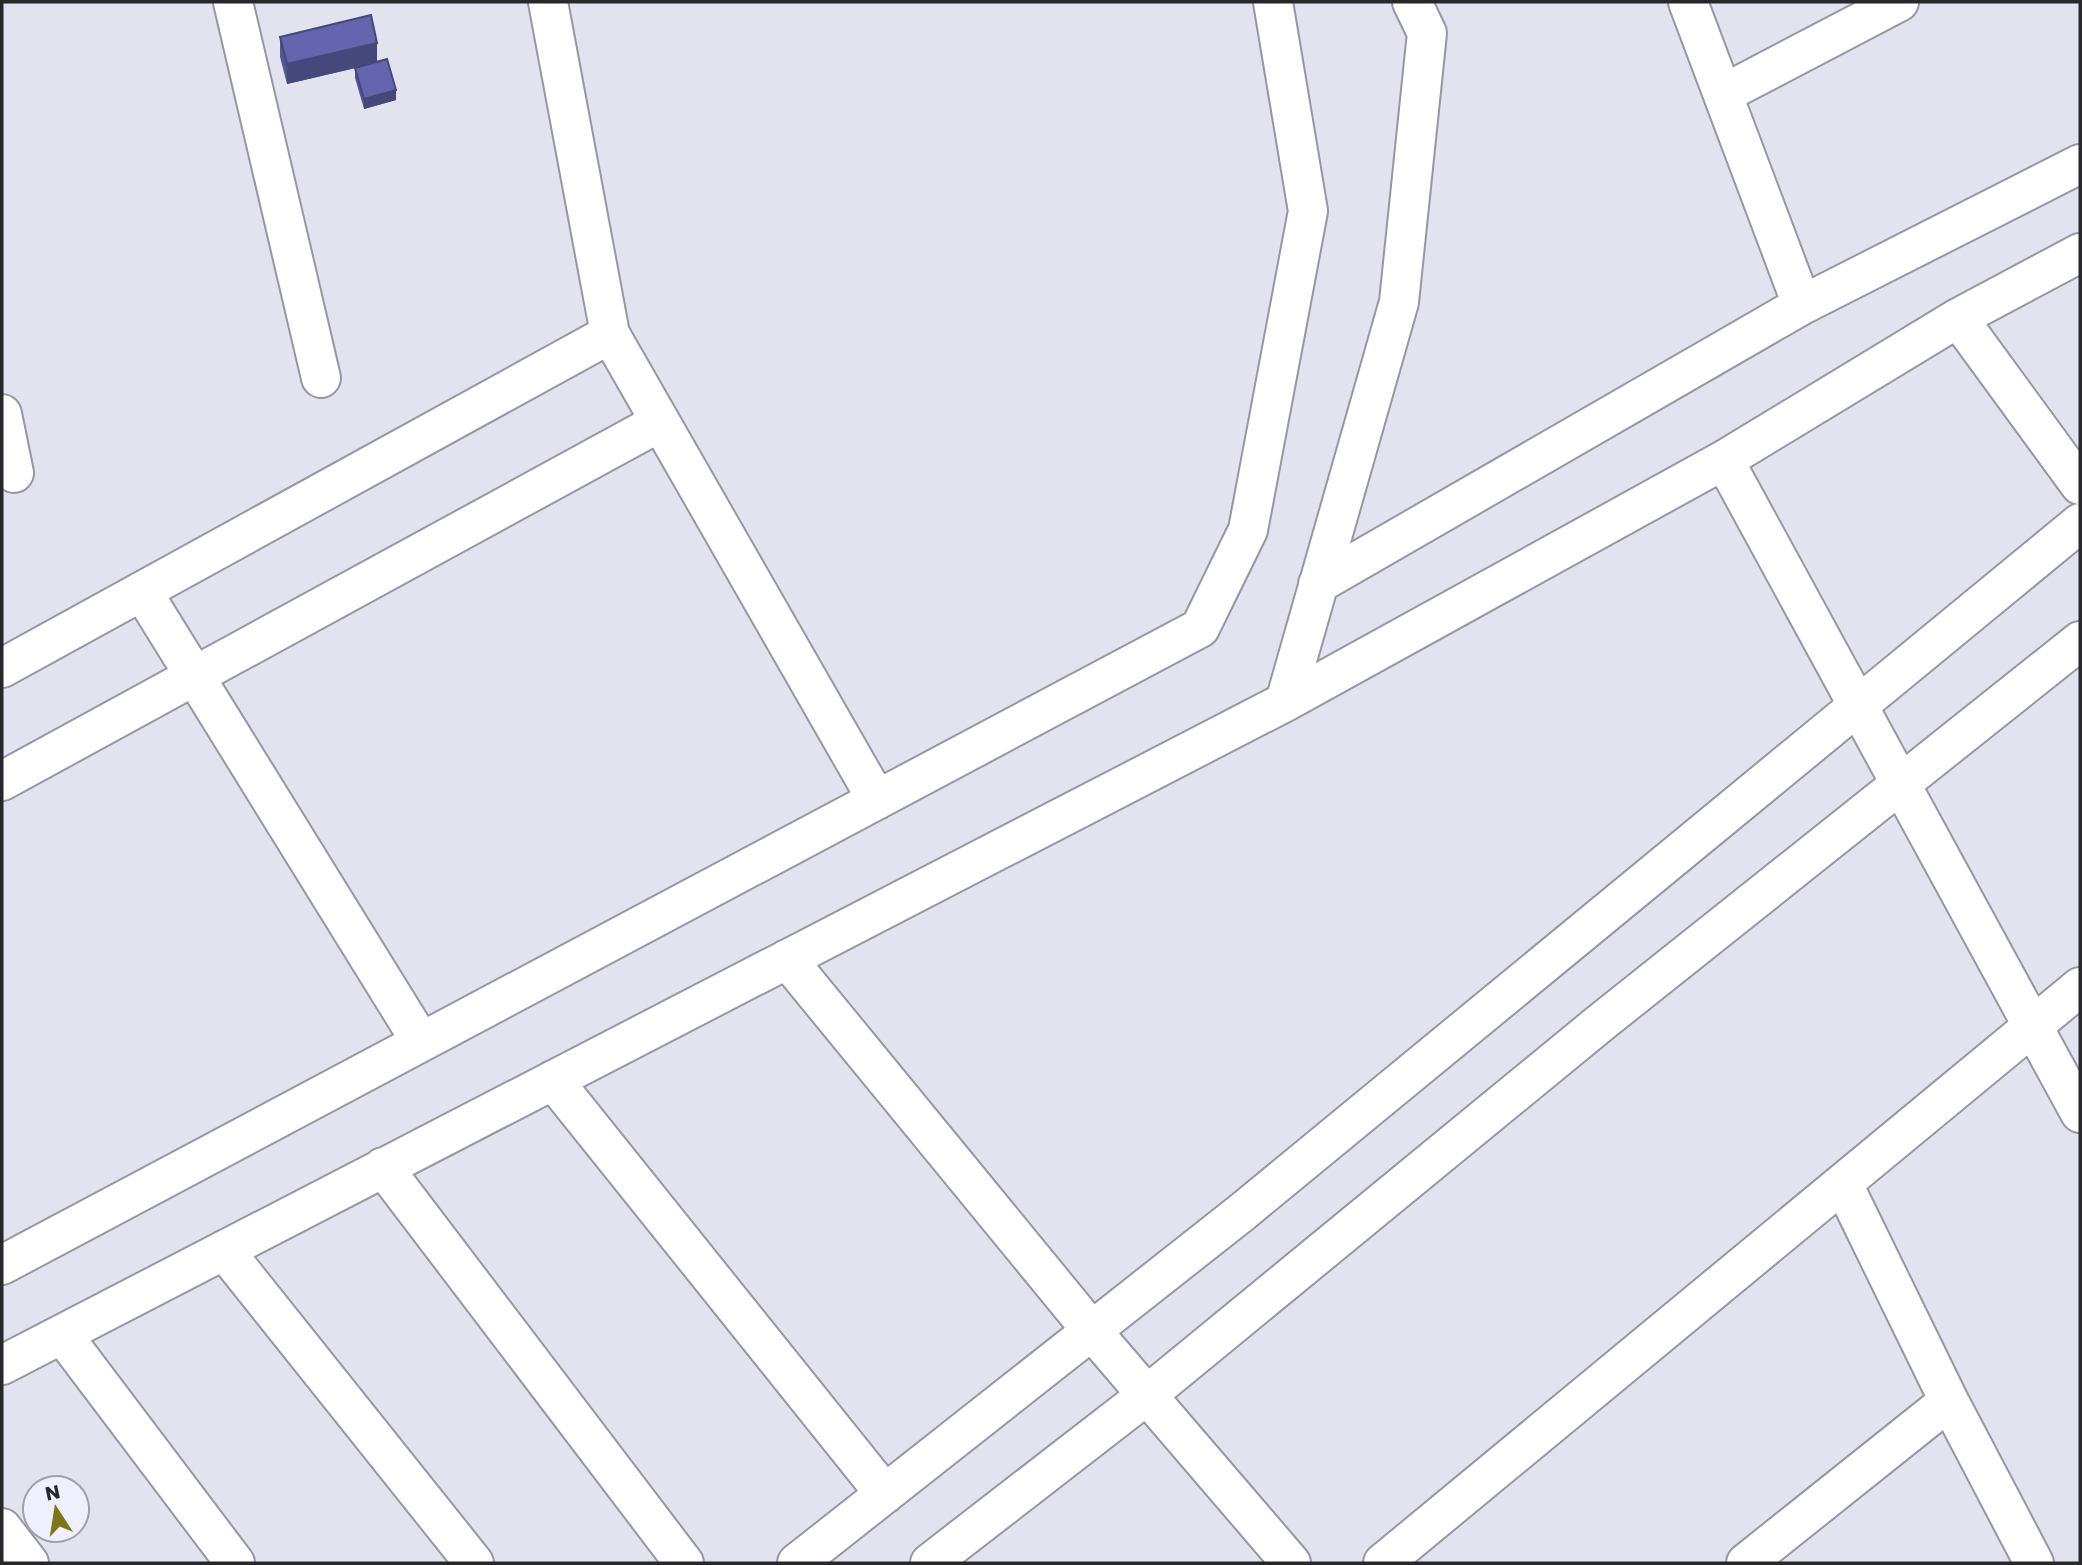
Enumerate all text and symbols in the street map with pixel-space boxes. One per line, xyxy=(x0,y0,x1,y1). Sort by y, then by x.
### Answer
north arrow xyxy=(21,1474,91,1544)
text: N xyxy=(43,1478,62,1508)

